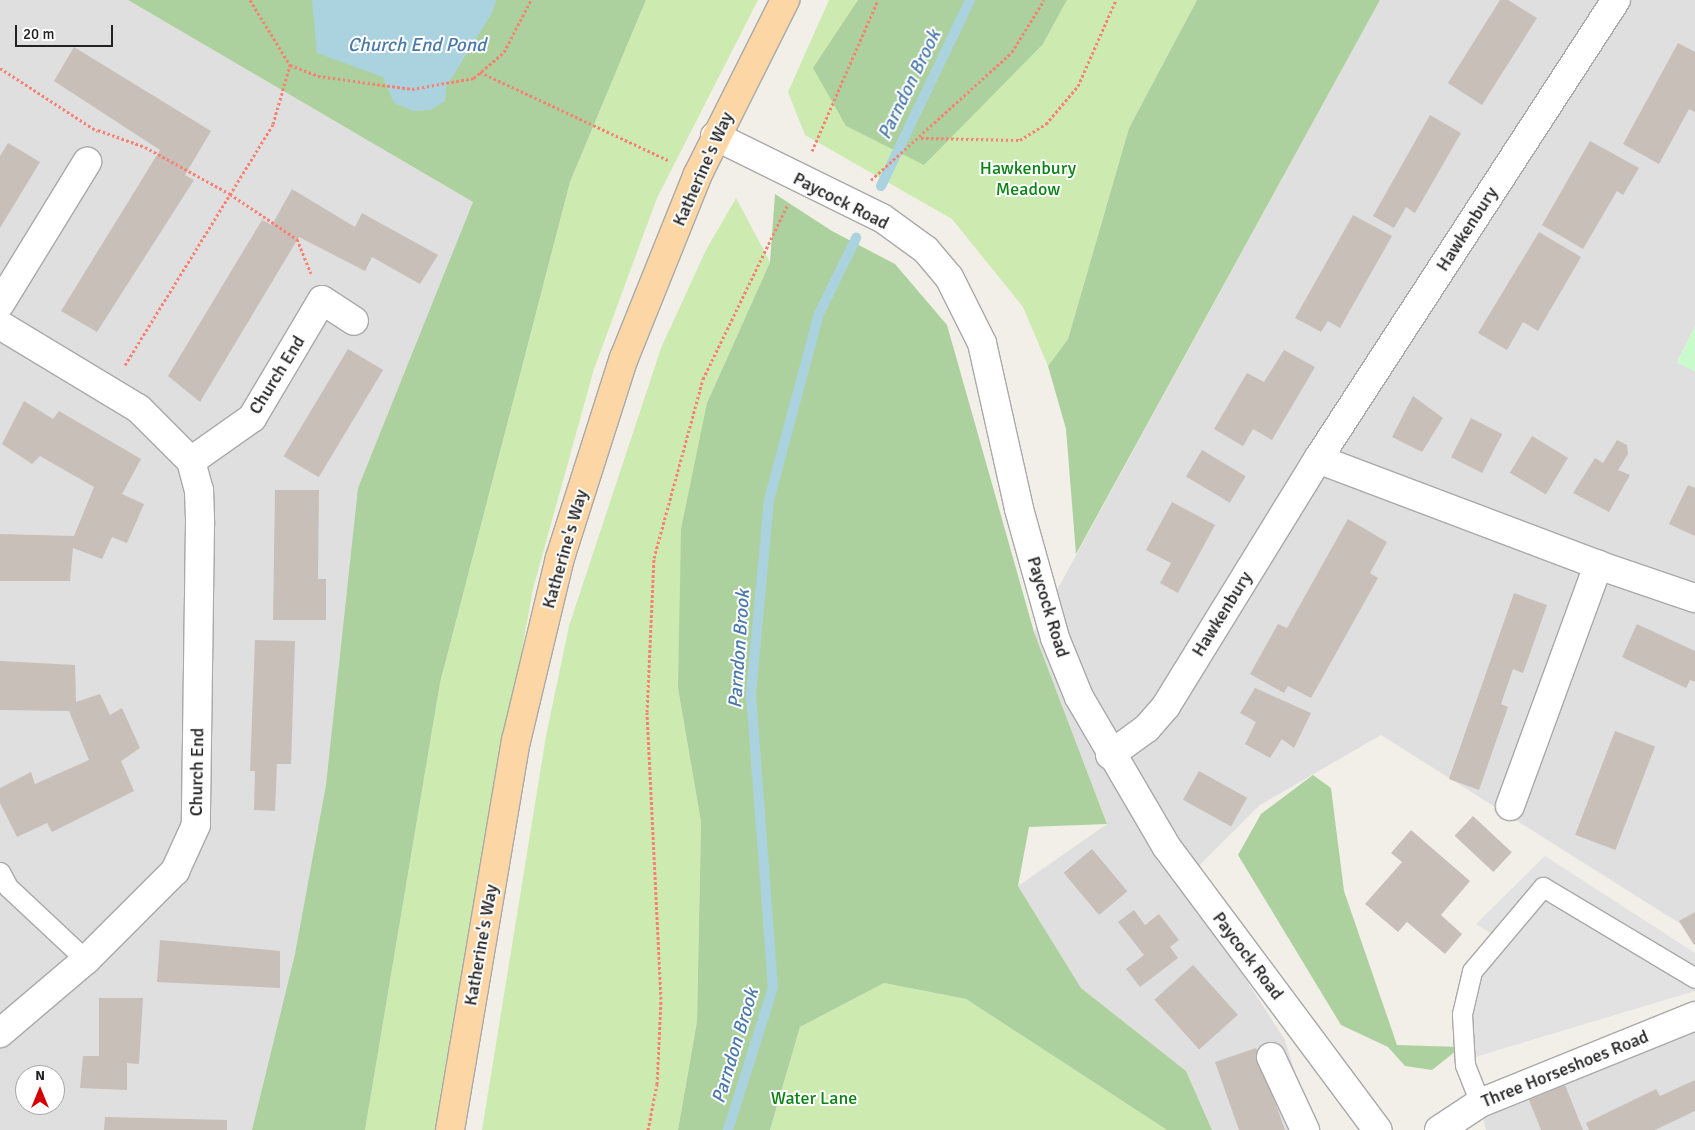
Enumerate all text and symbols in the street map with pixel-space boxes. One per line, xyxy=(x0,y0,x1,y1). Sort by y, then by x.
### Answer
scale bar xyxy=(18,15,115,47)
text: 20 m xyxy=(23,25,54,43)
water label: Parndon Brook xyxy=(874,27,946,143)
water label: Church End Pond xyxy=(348,35,486,57)
street label: Katherine's Way xyxy=(668,108,738,230)
park label: Hawkenbury Meadow xyxy=(980,158,1076,200)
street label: Paycock Road xyxy=(789,168,893,234)
street label: Hawkenbury xyxy=(1432,183,1502,275)
street label: Church End xyxy=(244,332,310,418)
street label: Katherine's Way xyxy=(538,487,592,611)
street label: Paycock Road xyxy=(1022,554,1074,660)
street label: Hawkenbury xyxy=(1187,567,1257,661)
water label: Parndon Brook xyxy=(724,589,756,709)
street label: Church End xyxy=(185,728,209,816)
street label: Katherine's Way xyxy=(460,883,502,1007)
street label: Paycock Road xyxy=(1208,908,1288,1004)
water label: Parndon Brook xyxy=(708,986,764,1106)
street label: Three Horseshoes Road xyxy=(1478,1026,1652,1112)
north arrow xyxy=(15,1065,65,1115)
text: N xyxy=(35,1067,45,1084)
park label: Water Lane xyxy=(771,1087,857,1109)

